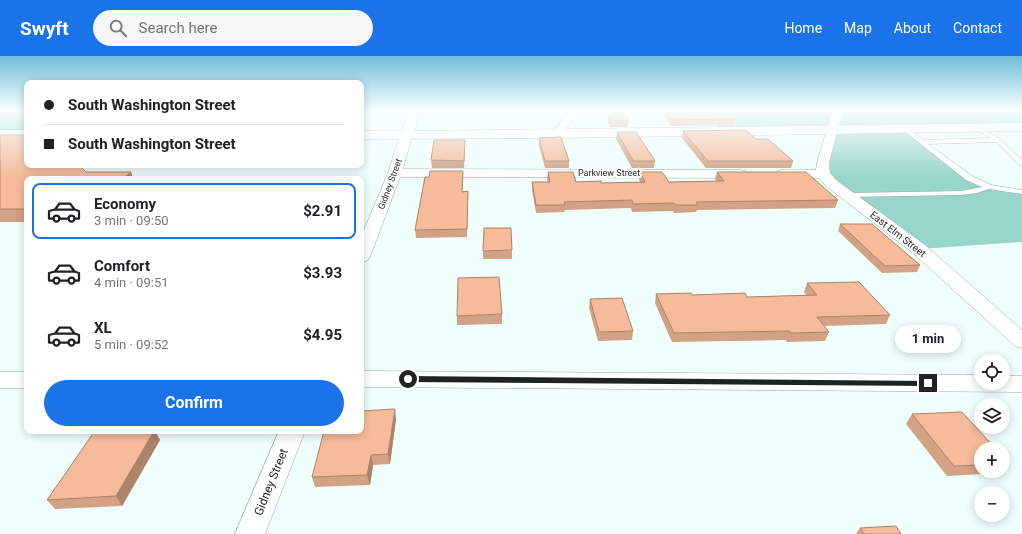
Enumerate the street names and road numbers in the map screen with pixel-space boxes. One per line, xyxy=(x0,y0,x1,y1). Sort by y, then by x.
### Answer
street label: Gidney Street xyxy=(376,157,404,211)
street label: Parkview Street xyxy=(578,168,640,178)
street label: East Elm Street xyxy=(868,209,928,259)
street label: Gidney Street xyxy=(251,446,291,518)

